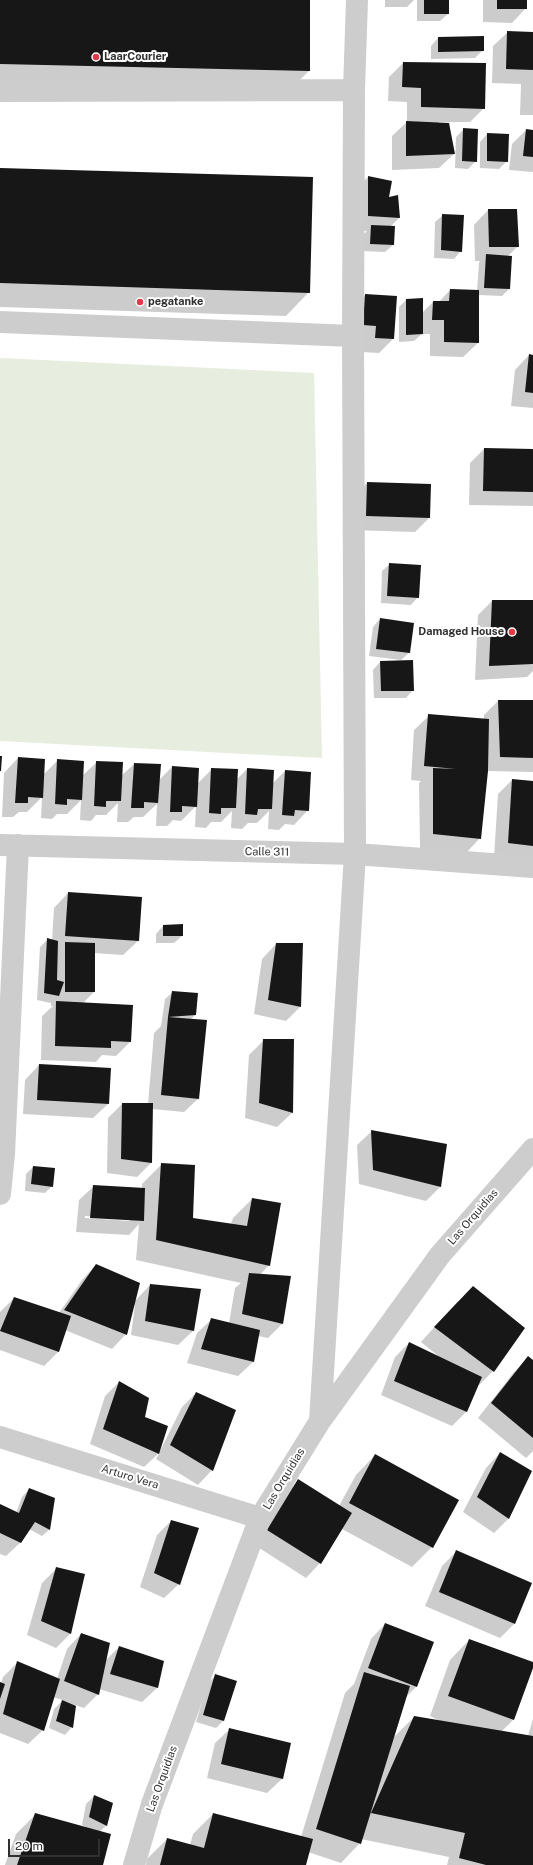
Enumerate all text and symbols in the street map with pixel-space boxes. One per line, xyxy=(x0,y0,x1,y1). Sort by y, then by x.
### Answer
place label: LaarCourier xyxy=(104,50,166,64)
marker: LaarCourier xyxy=(91,52,101,62)
place label: pegatanke xyxy=(148,295,203,309)
marker: pegatanke xyxy=(135,297,145,307)
place label: Damaged House xyxy=(418,625,504,639)
marker: Damaged House xyxy=(507,627,517,637)
street label: Calle 311 xyxy=(245,845,289,859)
street label: Las Orquidias xyxy=(445,1187,501,1247)
street label: Las Orquidias xyxy=(260,1446,308,1512)
street label: Arturo Vera xyxy=(100,1462,160,1492)
street label: Las Orquidias xyxy=(144,1744,180,1814)
scale bar xyxy=(10,1831,102,1857)
text: 20 m xyxy=(15,1839,43,1853)

